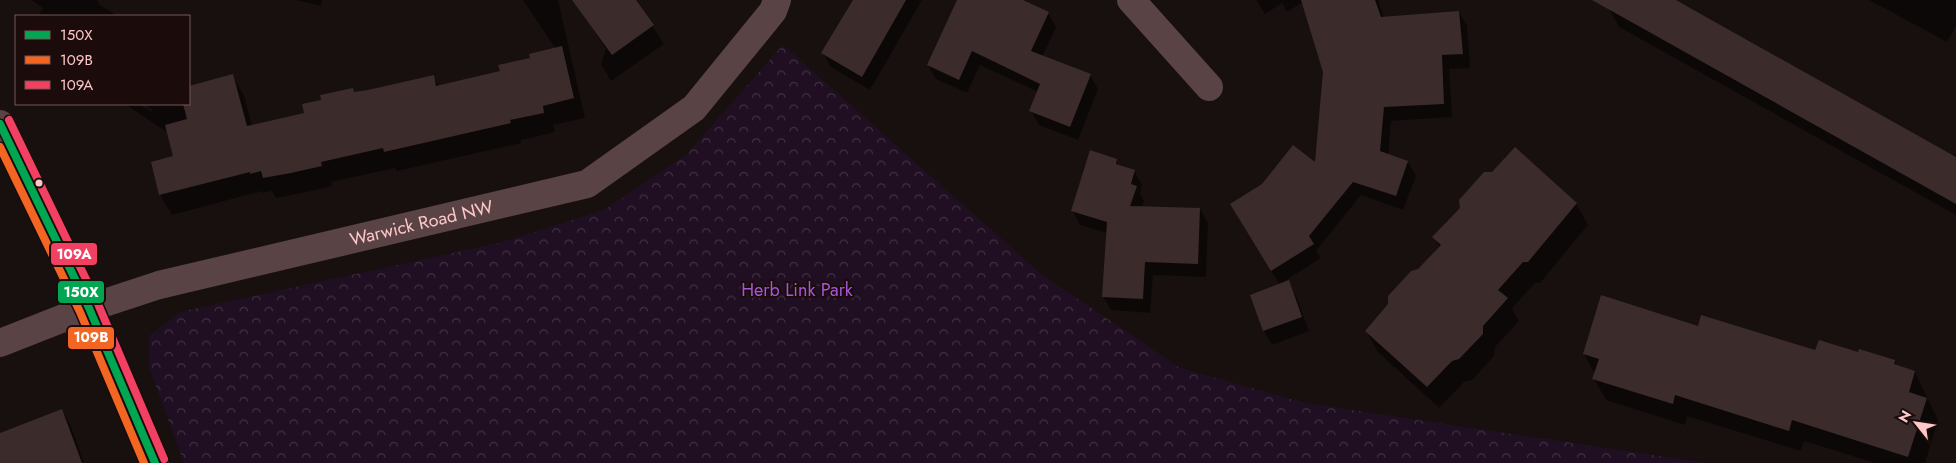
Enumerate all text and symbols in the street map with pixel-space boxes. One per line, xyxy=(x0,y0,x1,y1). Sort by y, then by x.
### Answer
legend xyxy=(15,15,190,105)
text: 150X xyxy=(60,24,93,46)
text: 109B xyxy=(60,49,93,71)
text: 109A xyxy=(60,74,93,96)
unlabelled marker xyxy=(34,178,44,188)
street label: Warwick Road NW xyxy=(347,194,496,253)
line badge: 109A xyxy=(50,242,98,266)
text: 109A xyxy=(56,244,92,264)
park label: Herb Link Park xyxy=(741,277,853,303)
line badge: 150X xyxy=(57,280,105,304)
text: 150X xyxy=(63,282,99,302)
line badge: 109B xyxy=(67,326,115,350)
text: 109B xyxy=(73,327,109,347)
north arrow xyxy=(1891,398,1941,448)
text: N xyxy=(1893,407,1916,426)

